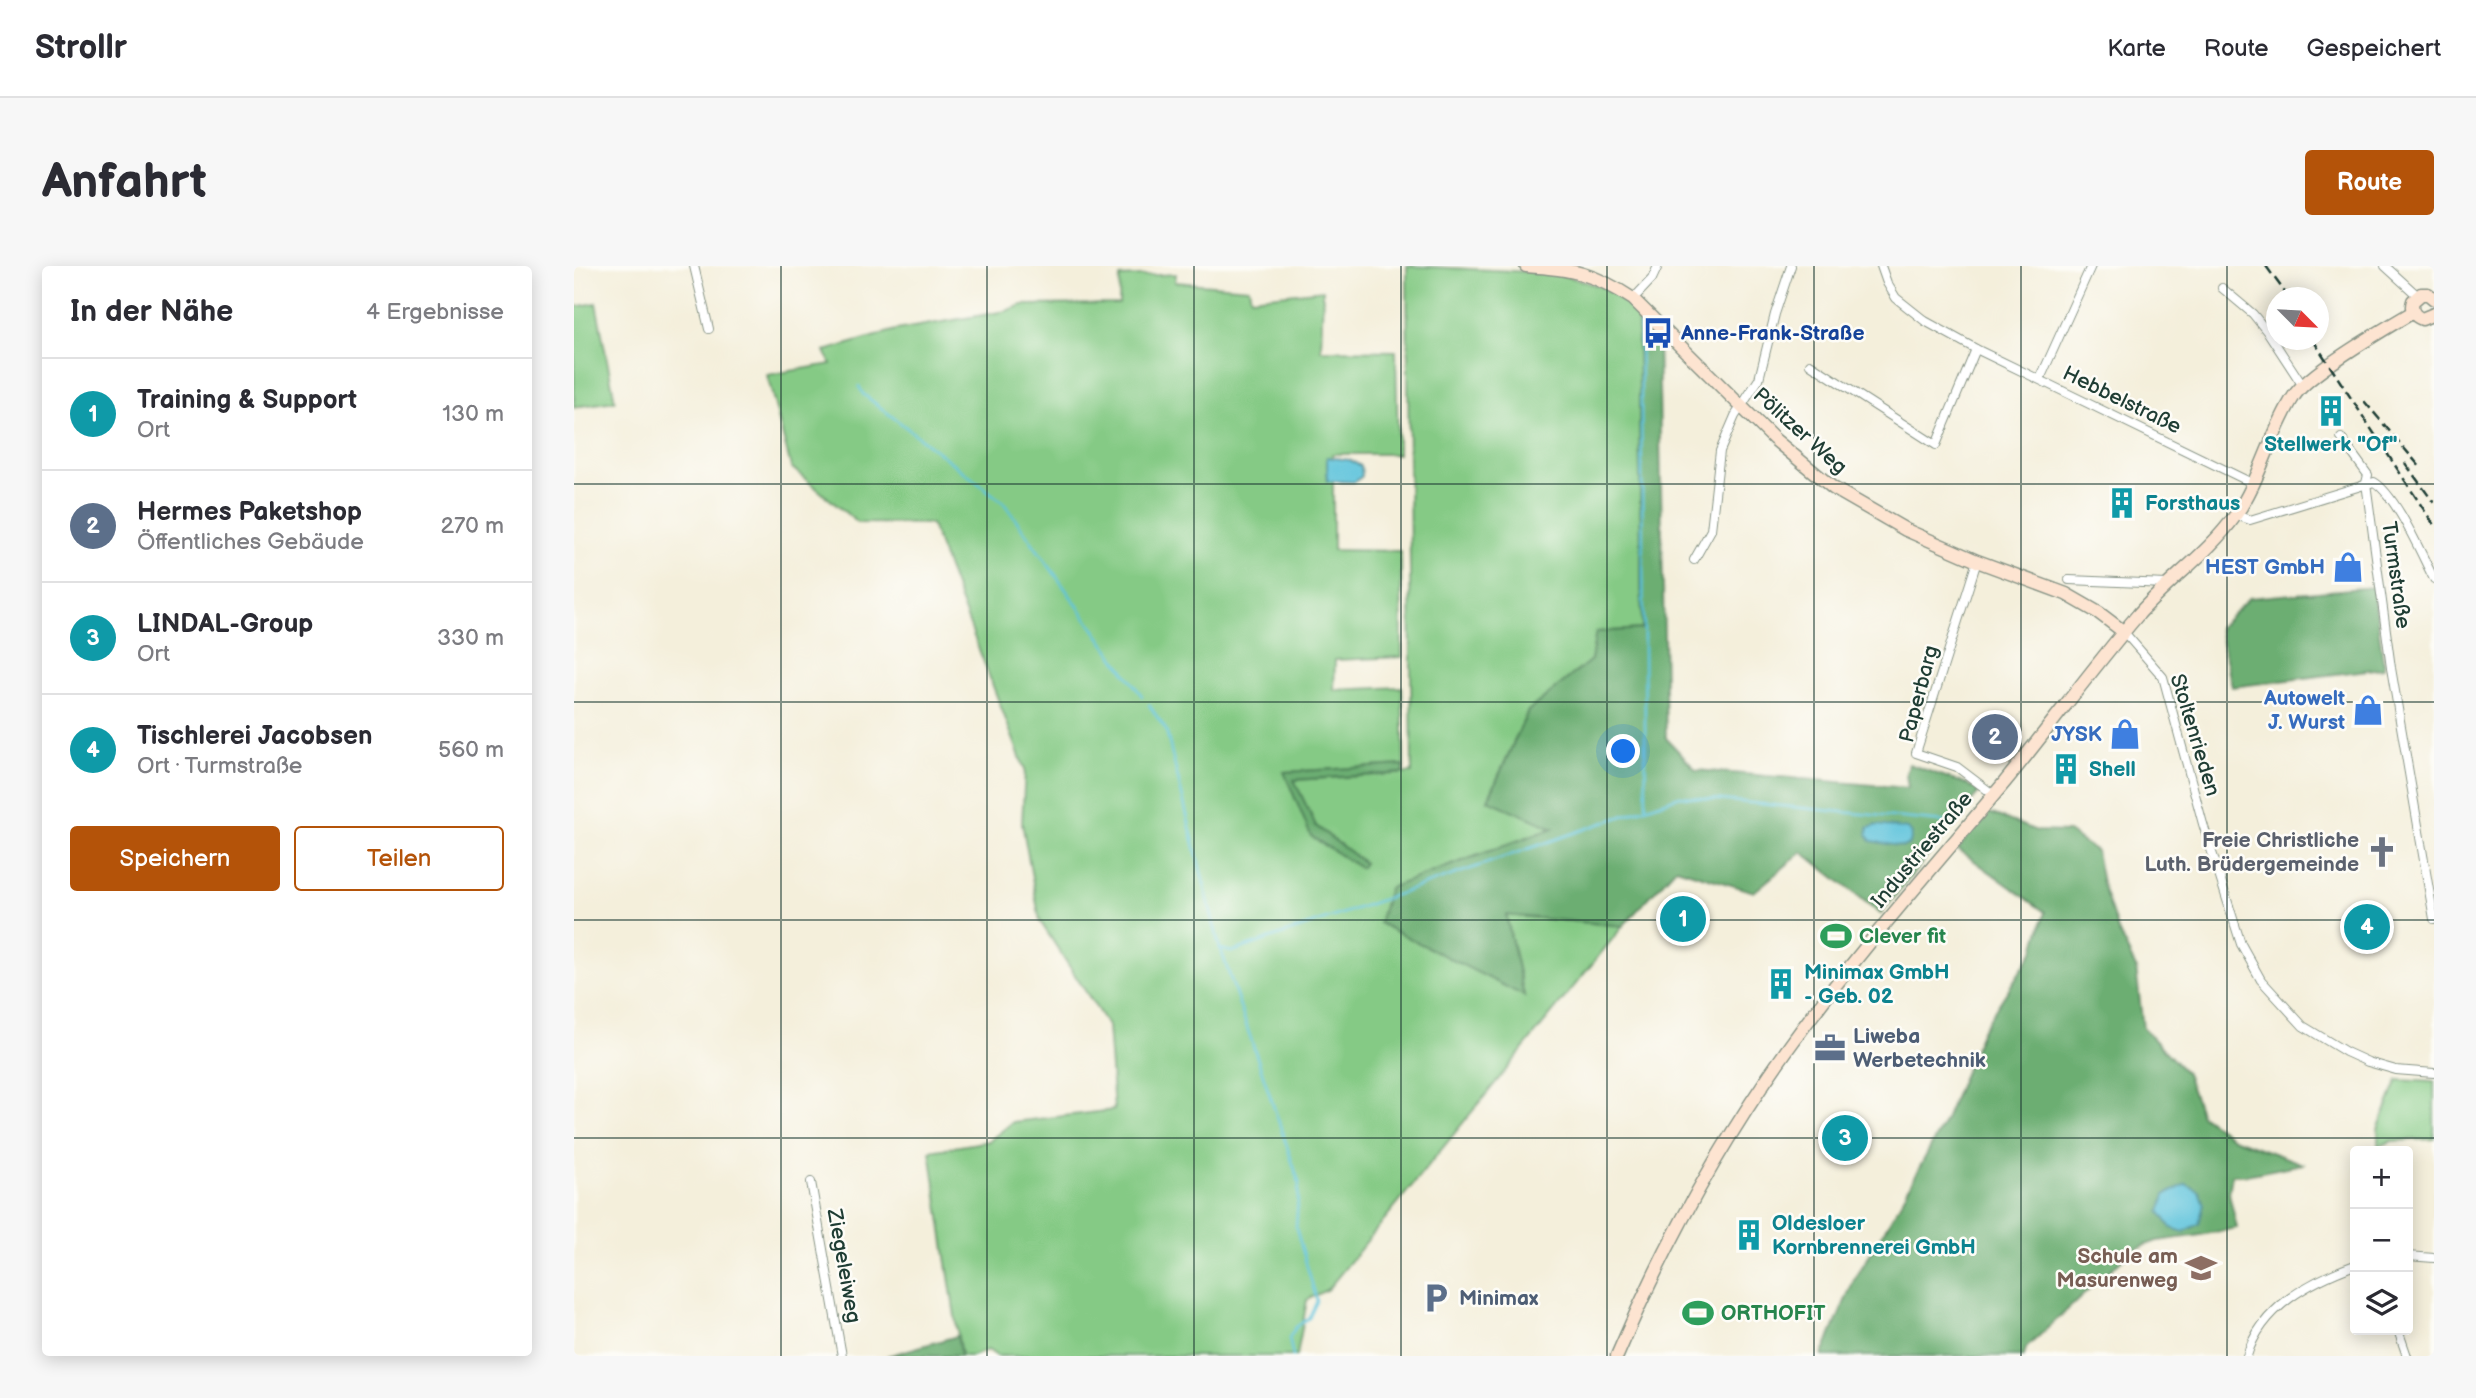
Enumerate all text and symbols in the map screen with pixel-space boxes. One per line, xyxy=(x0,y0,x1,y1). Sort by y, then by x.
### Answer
text: Strollr xyxy=(35,28,127,68)
text: Karte xyxy=(2107,34,2166,63)
text: Route xyxy=(2204,34,2269,63)
text: Gespeichert xyxy=(2307,34,2441,63)
button: Route xyxy=(2305,150,2434,215)
text: Anfahrt xyxy=(42,153,207,212)
north arrow xyxy=(2266,287,2329,350)
text: In der Nähe xyxy=(70,294,233,330)
text: 4 Ergebnisse xyxy=(366,298,504,326)
bus stop icon: Anne-Frank-Straße xyxy=(1641,316,1675,350)
place label: Anne-Frank-Straße xyxy=(1680,321,1865,346)
street label: Hebbelstraße xyxy=(2059,361,2185,439)
street label: Pölitzer Weg xyxy=(1748,382,1852,480)
text: Training & Support xyxy=(137,385,357,416)
building icon: Stellwerk "Of" xyxy=(2314,394,2348,428)
text: 1 xyxy=(88,400,98,428)
text: 130 m xyxy=(442,400,504,428)
text: Ort xyxy=(137,416,170,444)
place label: Stellwerk "Of" xyxy=(2264,432,2398,457)
building icon: Forsthaus xyxy=(2105,486,2139,520)
place label: Forsthaus xyxy=(2145,491,2240,516)
text: Hermes Paketshop xyxy=(137,497,362,528)
text: 2 xyxy=(86,512,100,540)
text: 270 m xyxy=(440,512,504,540)
street label: Turmstraße xyxy=(2376,520,2416,630)
text: Öffentliches Gebäude xyxy=(137,528,364,556)
shop icon: HEST GmbH xyxy=(2331,550,2365,584)
place label: HEST GmbH xyxy=(2205,555,2325,580)
text: LINDAL-Group xyxy=(137,609,313,640)
text: 3 xyxy=(86,624,100,652)
text: 330 m xyxy=(437,624,504,652)
text: Ort xyxy=(137,640,170,668)
street label: Paperbarg xyxy=(1894,643,1944,745)
street label: Stoltenrieden xyxy=(2165,671,2225,799)
place label: Autowelt J. Wurst xyxy=(2263,686,2345,735)
shop icon: Autowelt J. Wurst xyxy=(2351,693,2385,727)
pin: 2 xyxy=(1972,711,2018,763)
shop icon: JYSK xyxy=(2108,717,2142,751)
text: Tischlerei Jacobsen xyxy=(137,721,373,752)
place label: JYSK xyxy=(2051,722,2102,747)
your location xyxy=(1606,734,1640,768)
text: 4 xyxy=(86,736,100,764)
text: 560 m xyxy=(438,736,504,764)
text: Ort · Turmstraße xyxy=(137,752,302,780)
building icon: Shell xyxy=(2049,752,2083,786)
place label: Shell xyxy=(2089,757,2136,782)
street label: Industriestraße xyxy=(1866,787,1978,913)
button: Speichern xyxy=(70,826,280,891)
button: Teilen xyxy=(294,826,504,891)
place label: Freie Christliche Luth. Brüdergemeinde xyxy=(2144,828,2359,877)
church icon: Freie Christliche Luth. Brüdergemeinde xyxy=(2365,835,2399,869)
pin: 1 xyxy=(1660,893,1706,945)
pin: 4 xyxy=(2344,901,2390,953)
sports icon: Clever fit xyxy=(1819,919,1853,953)
place label: Clever fit xyxy=(1859,924,1946,949)
place label: Minimax GmbH - Geb. 02 xyxy=(1804,960,1950,1009)
building icon: Minimax GmbH - Geb. 02 xyxy=(1764,967,1798,1001)
place label: Liweba Werbetechnik xyxy=(1853,1024,1986,1073)
office icon: Liweba Werbetechnik xyxy=(1813,1031,1847,1065)
pin: 3 xyxy=(1822,1112,1868,1164)
map controls xyxy=(2350,1146,2413,1335)
button: + xyxy=(2350,1146,2413,1209)
street label: Ziegeleiweg xyxy=(822,1206,866,1325)
button: − xyxy=(2350,1209,2413,1272)
place label: Oldesloer Kornbrennerei GmbH xyxy=(1772,1211,1976,1260)
building icon: Oldesloer Kornbrennerei GmbH xyxy=(1732,1218,1766,1252)
place label: Schule am Masurenweg xyxy=(2057,1244,2178,1293)
school or university icon: Schule am Masurenweg xyxy=(2184,1251,2218,1285)
button: layers xyxy=(2350,1272,2413,1335)
parking icon: Minimax xyxy=(1419,1281,1453,1315)
place label: Minimax xyxy=(1459,1286,1539,1311)
sports icon: ORTHOFIT xyxy=(1681,1296,1715,1330)
place label: ORTHOFIT xyxy=(1721,1301,1825,1326)

